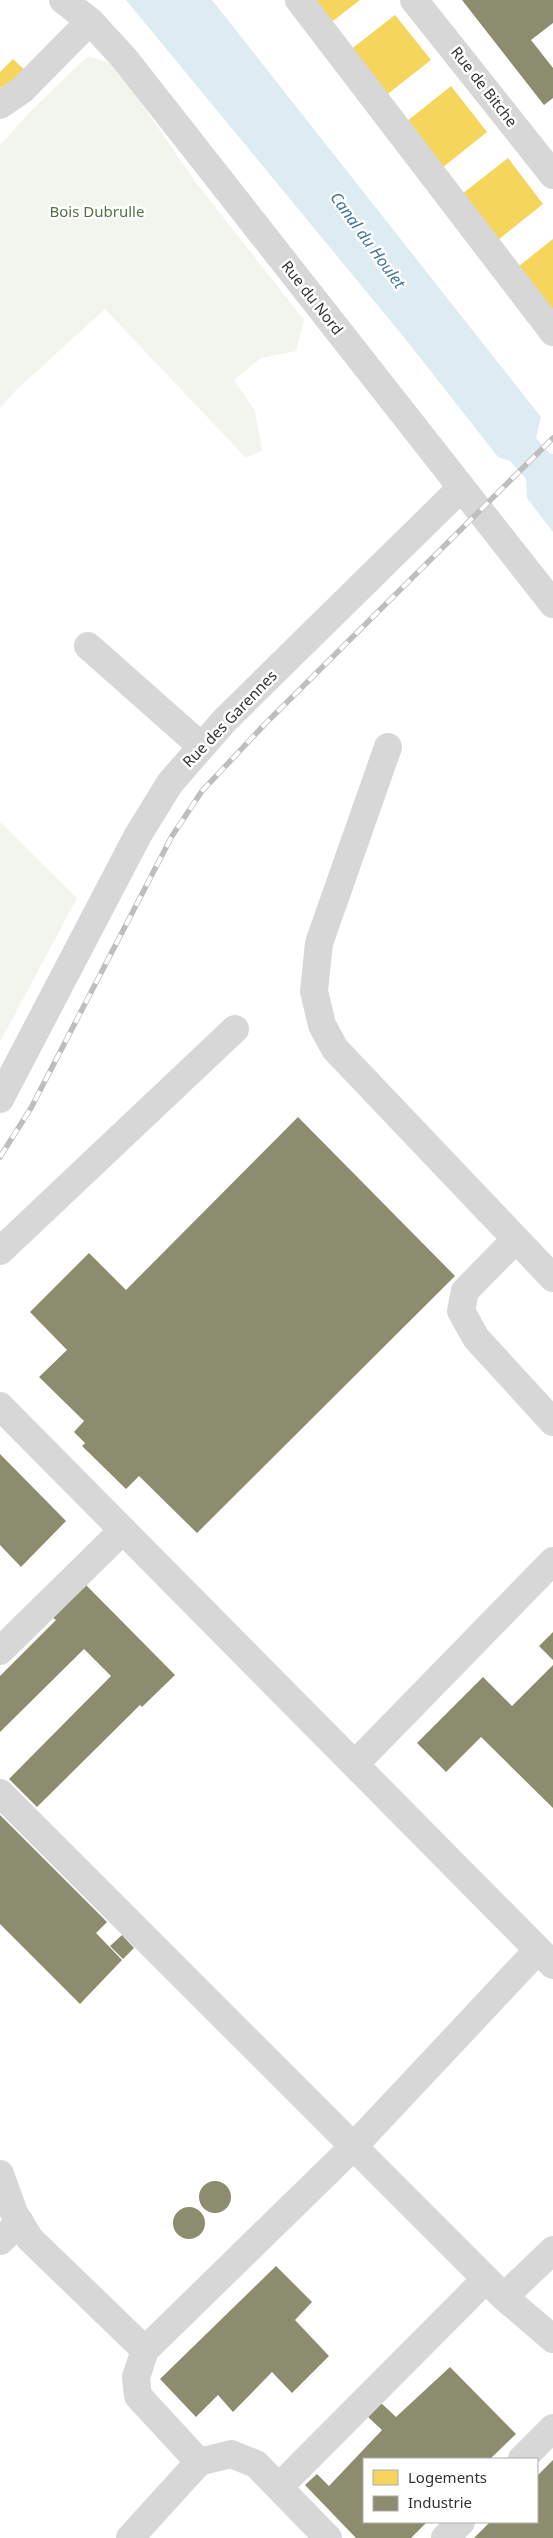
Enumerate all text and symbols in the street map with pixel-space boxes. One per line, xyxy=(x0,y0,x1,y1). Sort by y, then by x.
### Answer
street label: Rue de Bitche xyxy=(447,42,522,131)
water label: Canal du Houlet xyxy=(325,187,411,293)
park label: Bois Dubrulle xyxy=(50,201,144,221)
street label: Rue du Nord xyxy=(278,256,348,339)
street label: Rue des Garennes xyxy=(178,665,281,771)
legend xyxy=(363,2458,538,2523)
text: Logements xyxy=(408,2467,487,2487)
text: Industrie xyxy=(408,2492,472,2512)

